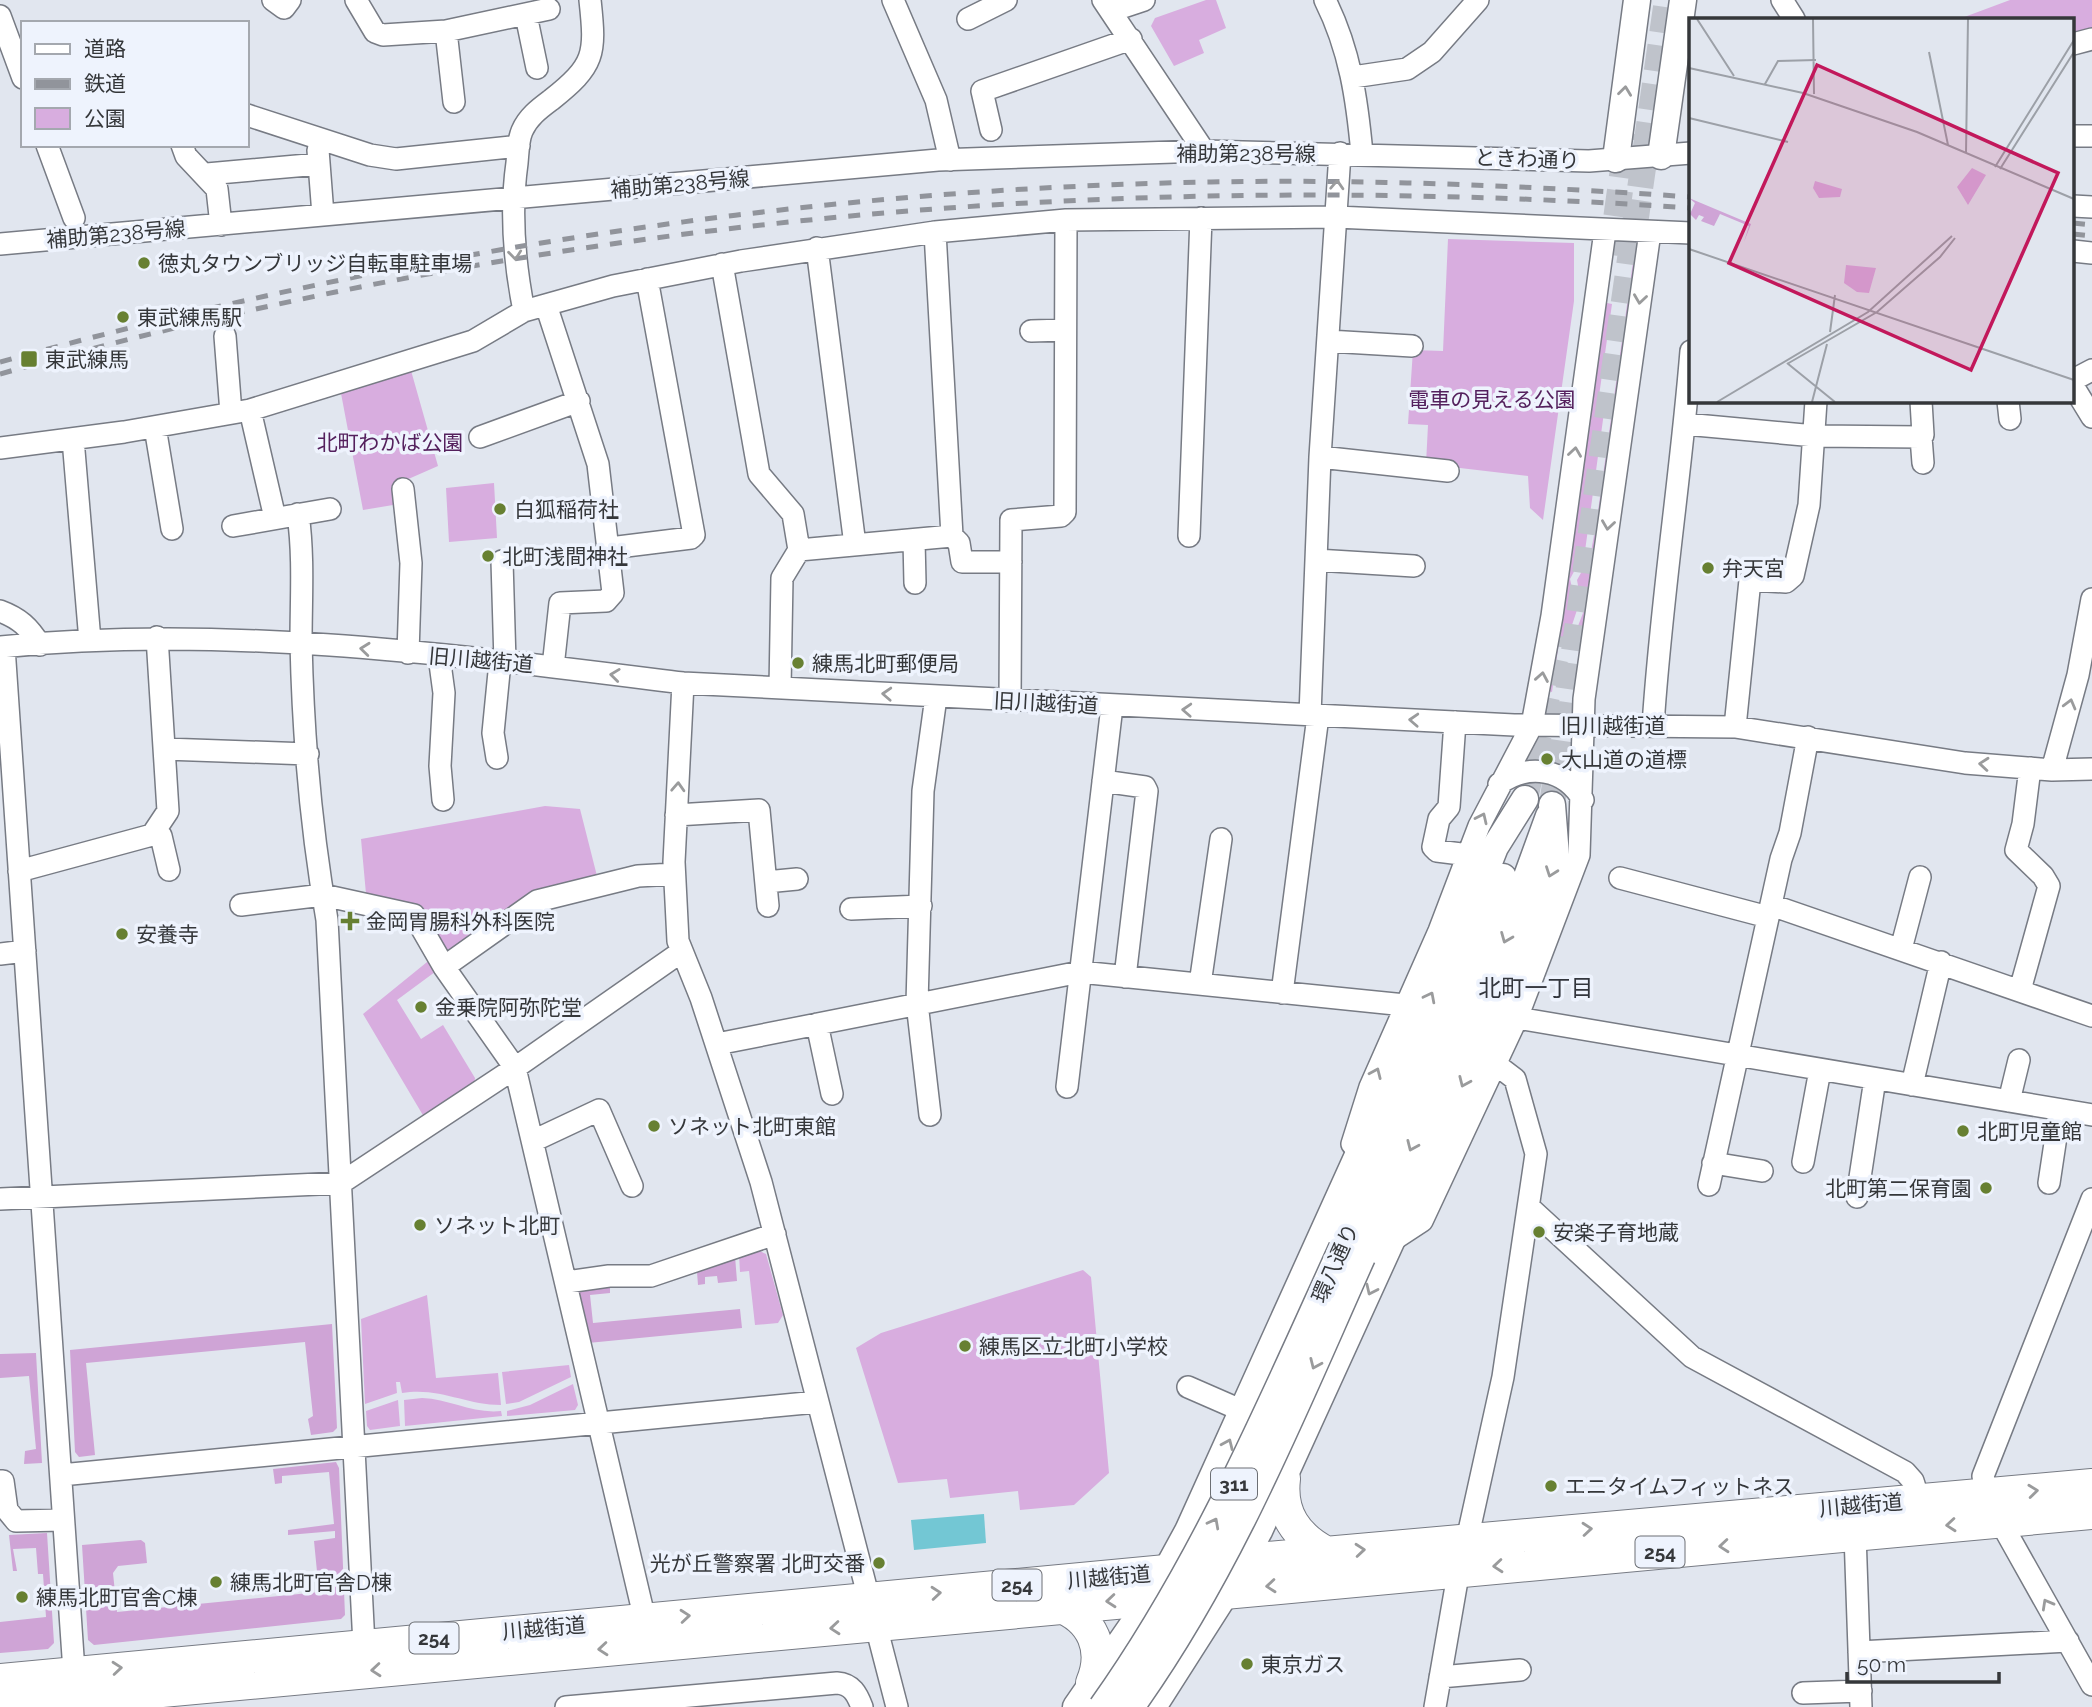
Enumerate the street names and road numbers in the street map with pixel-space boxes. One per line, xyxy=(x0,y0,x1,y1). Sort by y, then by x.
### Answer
street label: 補助第238号線 xyxy=(1176,141,1316,166)
street label: ときわ通り xyxy=(1474,145,1580,173)
street label: 補助第238号線 xyxy=(609,165,751,203)
street label: 補助第238号線 xyxy=(45,215,187,253)
street label: 旧川越街道 xyxy=(428,643,534,677)
street label: 旧川越街道 xyxy=(993,688,1099,718)
street label: 旧川越街道 xyxy=(1561,713,1666,738)
street label: 環八通り xyxy=(1306,1220,1364,1306)
road number: 311 xyxy=(1211,1468,1257,1500)
street label: 川越街道 xyxy=(1818,1489,1904,1521)
road number: 254 xyxy=(1636,1536,1684,1568)
street label: 川越街道 xyxy=(1066,1561,1152,1593)
road number: 254 xyxy=(992,1569,1042,1600)
street label: 川越街道 xyxy=(501,1612,587,1644)
road number: 254 xyxy=(410,1622,458,1654)

